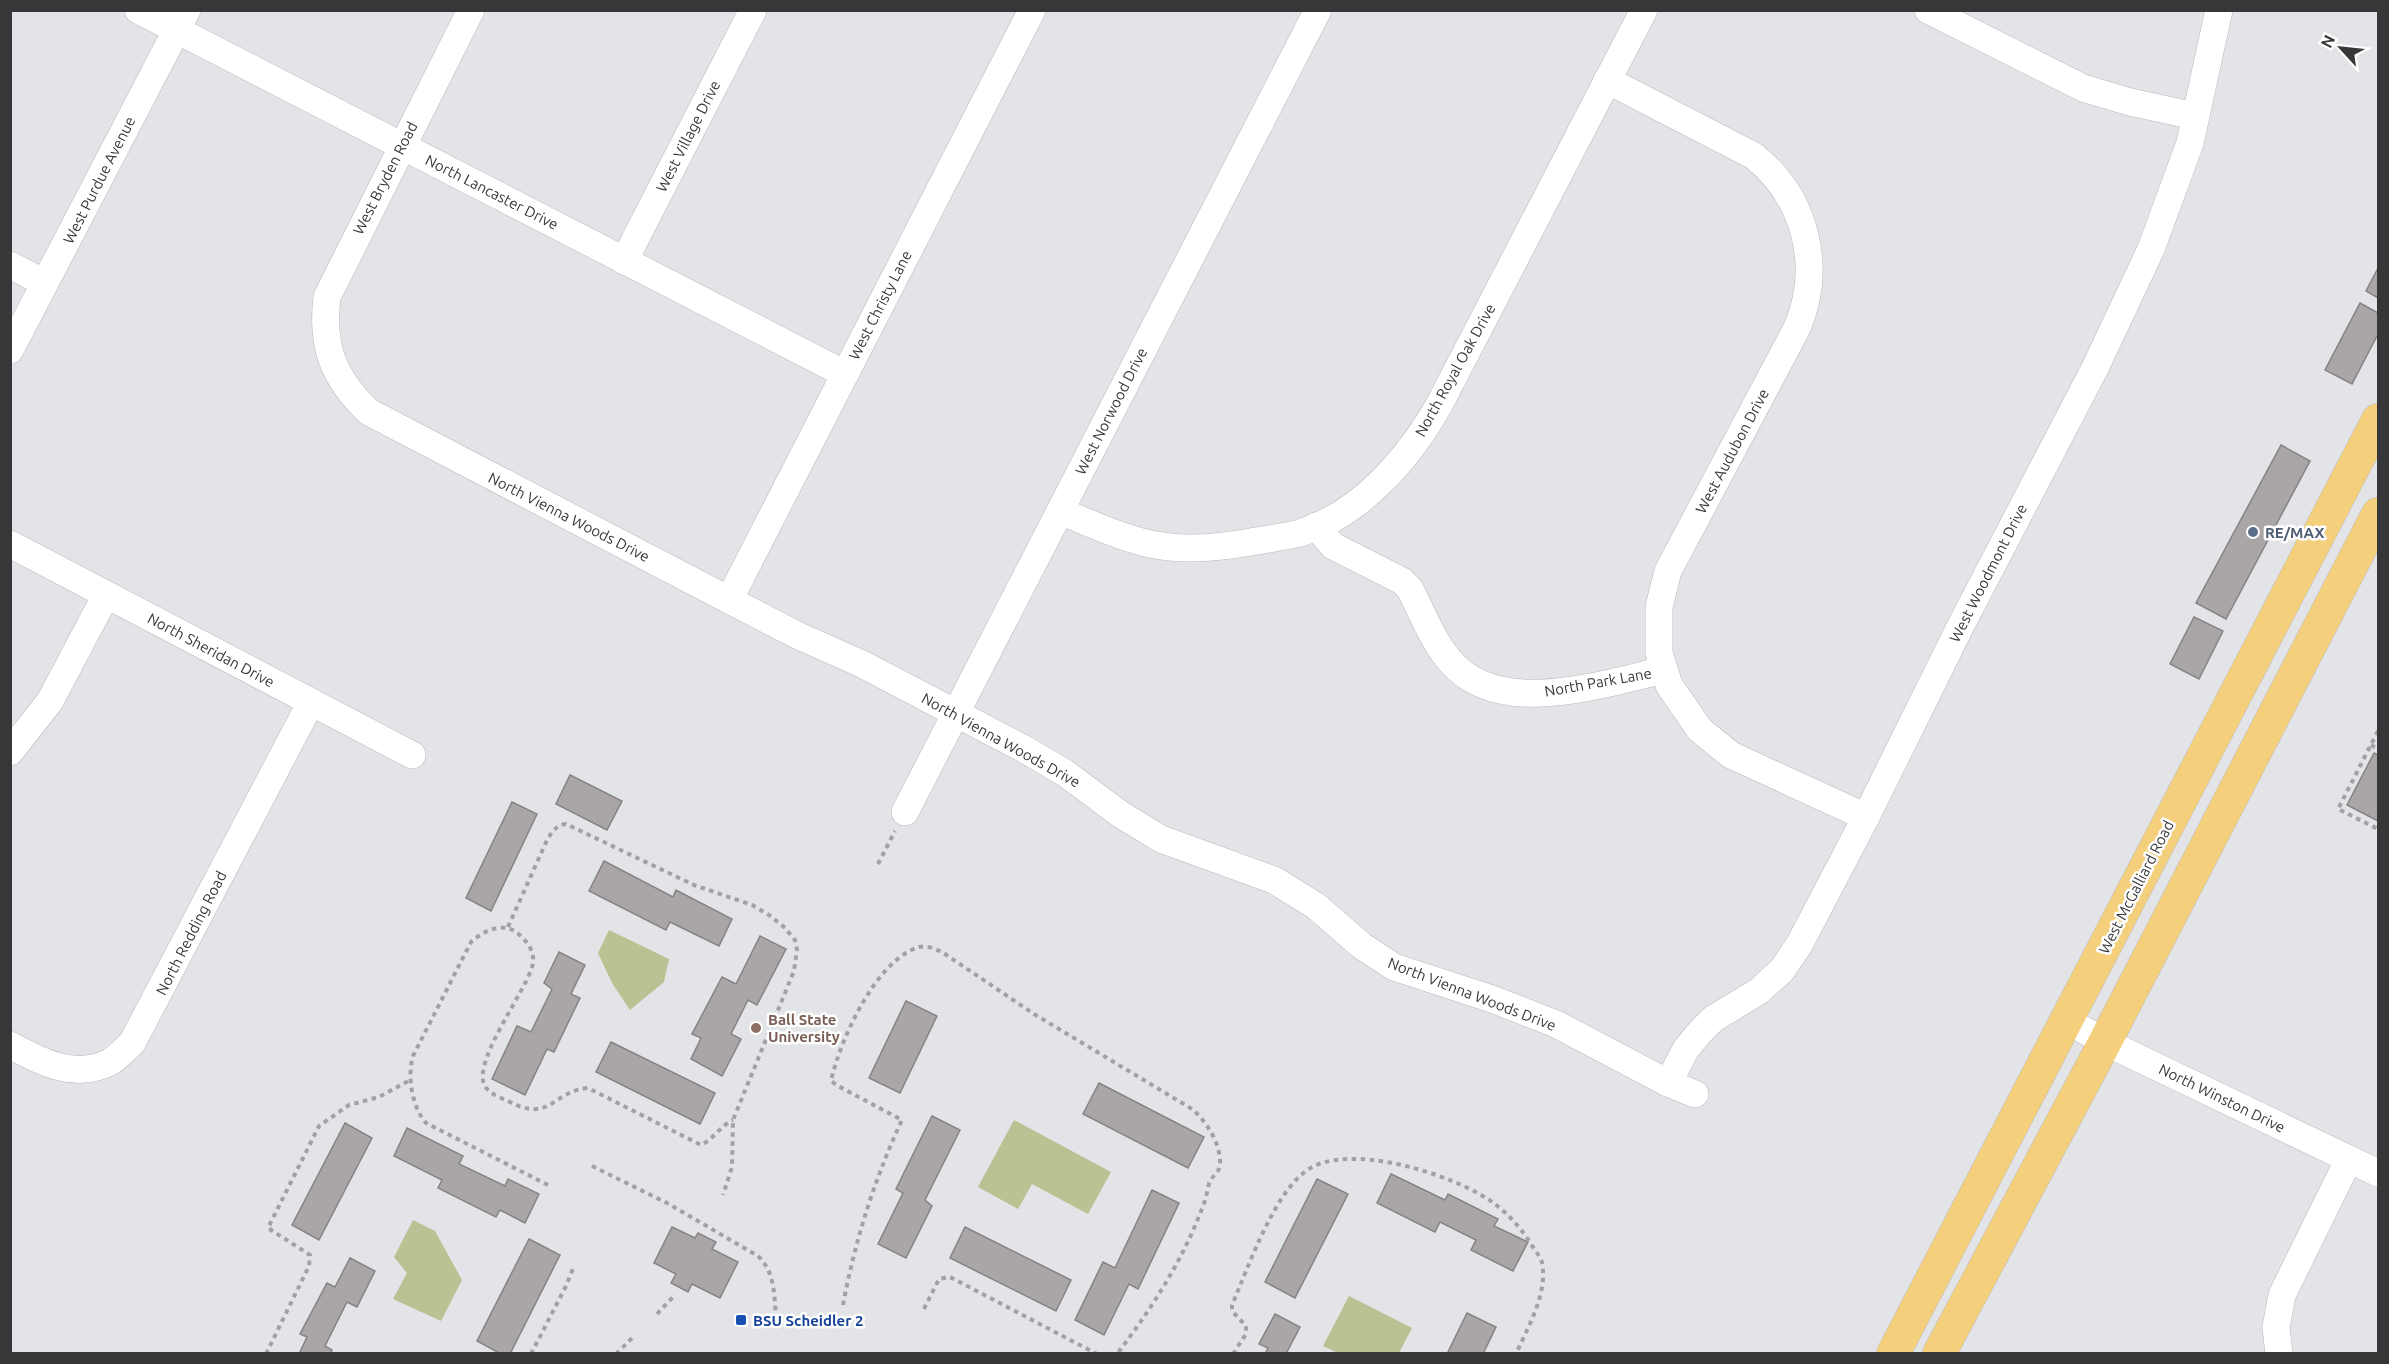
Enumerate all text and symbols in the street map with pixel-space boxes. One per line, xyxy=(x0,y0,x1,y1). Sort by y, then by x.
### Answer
north arrow xyxy=(2311,18,2371,78)
text: N xyxy=(2317,32,2338,51)
street label: West Village Drive xyxy=(653,77,723,195)
street label: West Purdue Avenue xyxy=(60,114,138,246)
street label: West Bryden Road xyxy=(349,119,421,237)
street label: North Lancaster Drive xyxy=(423,151,561,233)
street label: West Christy Lane xyxy=(845,248,915,362)
street label: North Royal Oak Drive xyxy=(1411,301,1499,439)
street label: West Norwood Drive xyxy=(1072,345,1150,477)
street label: West Audubon Drive xyxy=(1692,386,1772,516)
street label: North Vienna Woods Drive xyxy=(486,469,652,565)
street label: West Woodmont Drive xyxy=(1946,501,2030,645)
place label: RE/MAX xyxy=(2265,524,2324,541)
marker: RE/MAX xyxy=(2246,525,2260,539)
street label: North Sheridan Drive xyxy=(145,609,277,691)
street label: North Park Lane xyxy=(1543,664,1653,700)
street label: North Vienna Woods Drive xyxy=(919,689,1083,791)
street label: West McGalliard Road xyxy=(2095,818,2177,956)
street label: North Redding Road xyxy=(152,868,230,998)
street label: North Vienna Woods Drive xyxy=(1386,954,1558,1034)
place label: Ball State University xyxy=(768,1011,840,1045)
marker: Ball State University xyxy=(749,1021,763,1035)
street label: North Winston Drive xyxy=(2156,1060,2288,1136)
place label: BSU Scheidler 2 xyxy=(753,1312,863,1329)
marker: BSU Scheidler 2 xyxy=(734,1313,748,1327)

